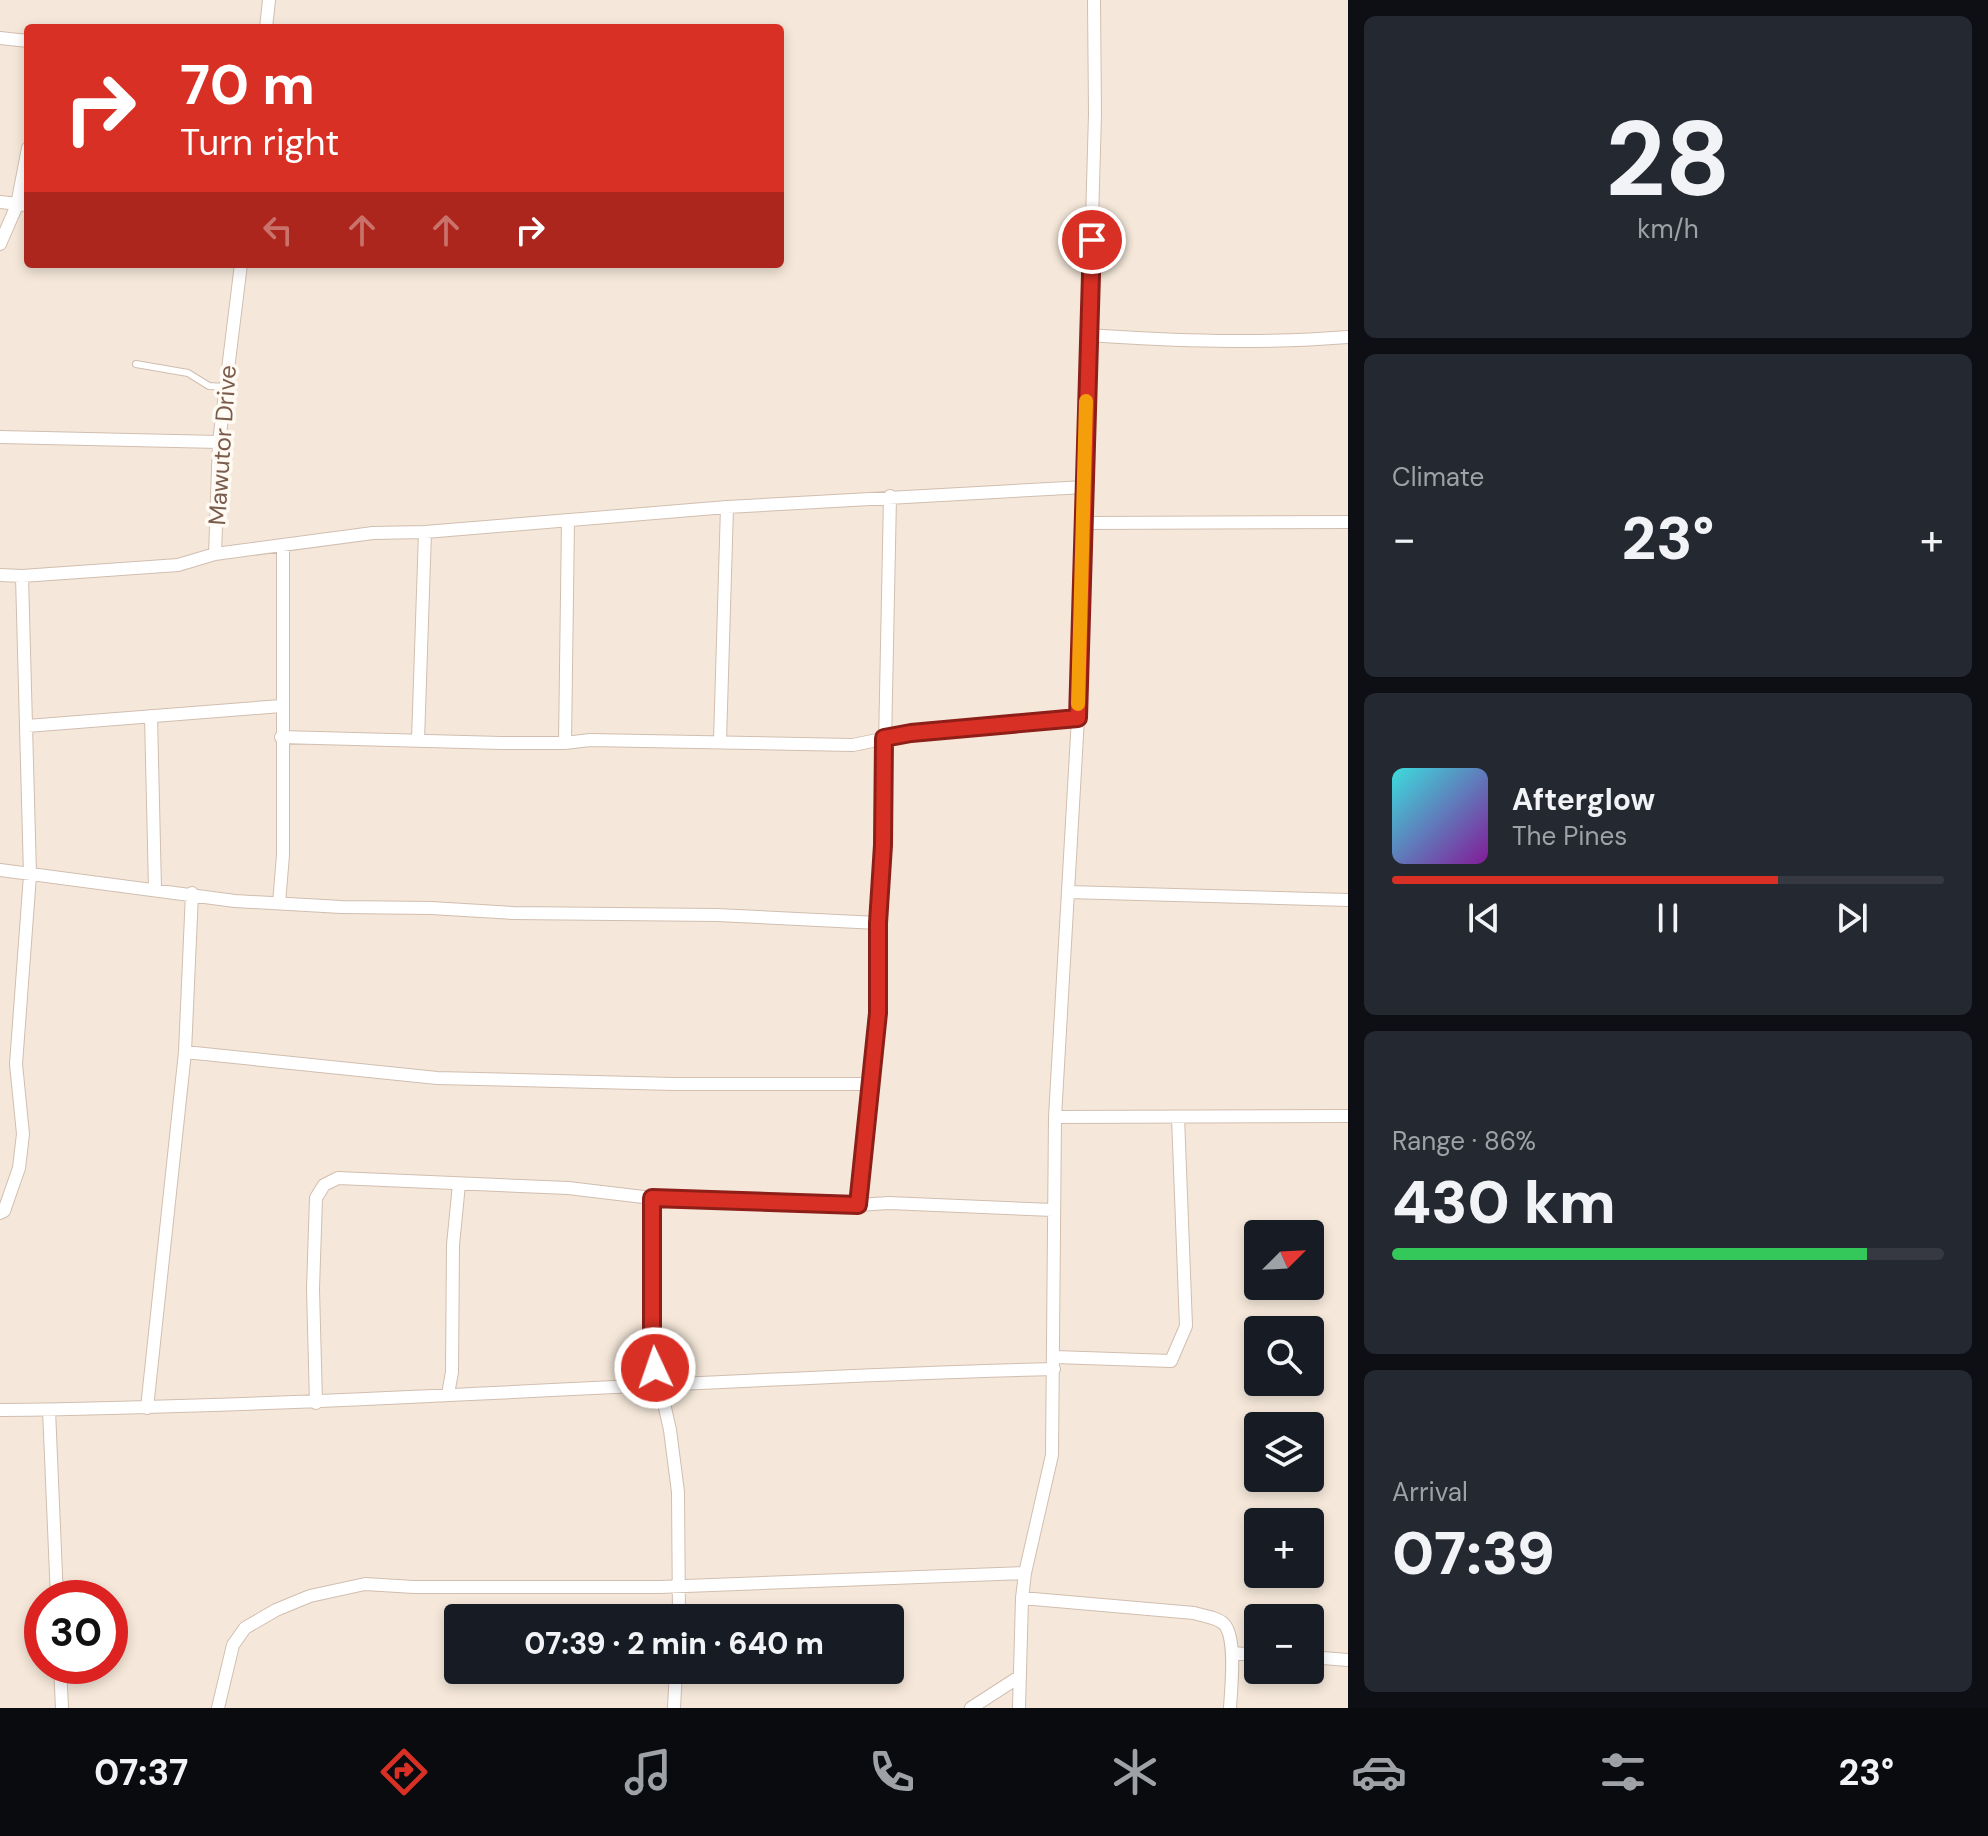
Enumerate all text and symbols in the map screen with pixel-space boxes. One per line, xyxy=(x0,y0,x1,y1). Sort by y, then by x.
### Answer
text: 70 m xyxy=(180,48,315,121)
icon: right xyxy=(48,56,152,160)
text: 28 xyxy=(1605,92,1731,227)
text: Turn right xyxy=(180,119,339,166)
pin xyxy=(1058,206,1126,274)
icon: left xyxy=(256,208,300,252)
icon: ahead xyxy=(340,208,384,252)
icon: ahead xyxy=(424,208,468,252)
icon: right xyxy=(508,208,552,252)
text: km/h xyxy=(1637,212,1699,246)
icon: arrive xyxy=(1070,218,1114,262)
street label: Mawutor Drive xyxy=(201,364,243,526)
text: Climate xyxy=(1392,460,1484,494)
text: 23° xyxy=(1622,499,1714,578)
text: − xyxy=(1392,510,1416,568)
text: + xyxy=(1920,510,1944,568)
text: Afterglow xyxy=(1512,780,1655,819)
text: The Pines xyxy=(1512,819,1627,853)
icon: previous xyxy=(1462,896,1506,940)
icon: pause xyxy=(1646,896,1690,940)
icon: next xyxy=(1830,896,1874,940)
text: Range · 86% xyxy=(1392,1124,1536,1158)
text: 430 km xyxy=(1392,1163,1616,1242)
north arrow xyxy=(1244,1220,1324,1300)
map controls xyxy=(1244,1220,1324,1684)
button: search xyxy=(1244,1316,1324,1396)
position arrow xyxy=(613,1326,697,1410)
button: layers xyxy=(1244,1412,1324,1492)
text: Arrival xyxy=(1392,1475,1468,1509)
button: + xyxy=(1244,1508,1324,1588)
text: 07:39 xyxy=(1392,1514,1555,1593)
speed limit sign: 30 xyxy=(24,1580,128,1684)
button: − xyxy=(1244,1604,1324,1684)
text: 07:39 · 2 min · 640 m xyxy=(524,1624,824,1663)
icon: directions xyxy=(376,1744,432,1800)
icon: music xyxy=(620,1744,676,1800)
icon: phone xyxy=(864,1744,920,1800)
icon: climate xyxy=(1107,1744,1163,1800)
icon: car xyxy=(1351,1744,1407,1800)
icon: filters xyxy=(1595,1744,1651,1800)
text: 07:37 xyxy=(94,1749,188,1796)
text: 23° xyxy=(1839,1749,1894,1796)

